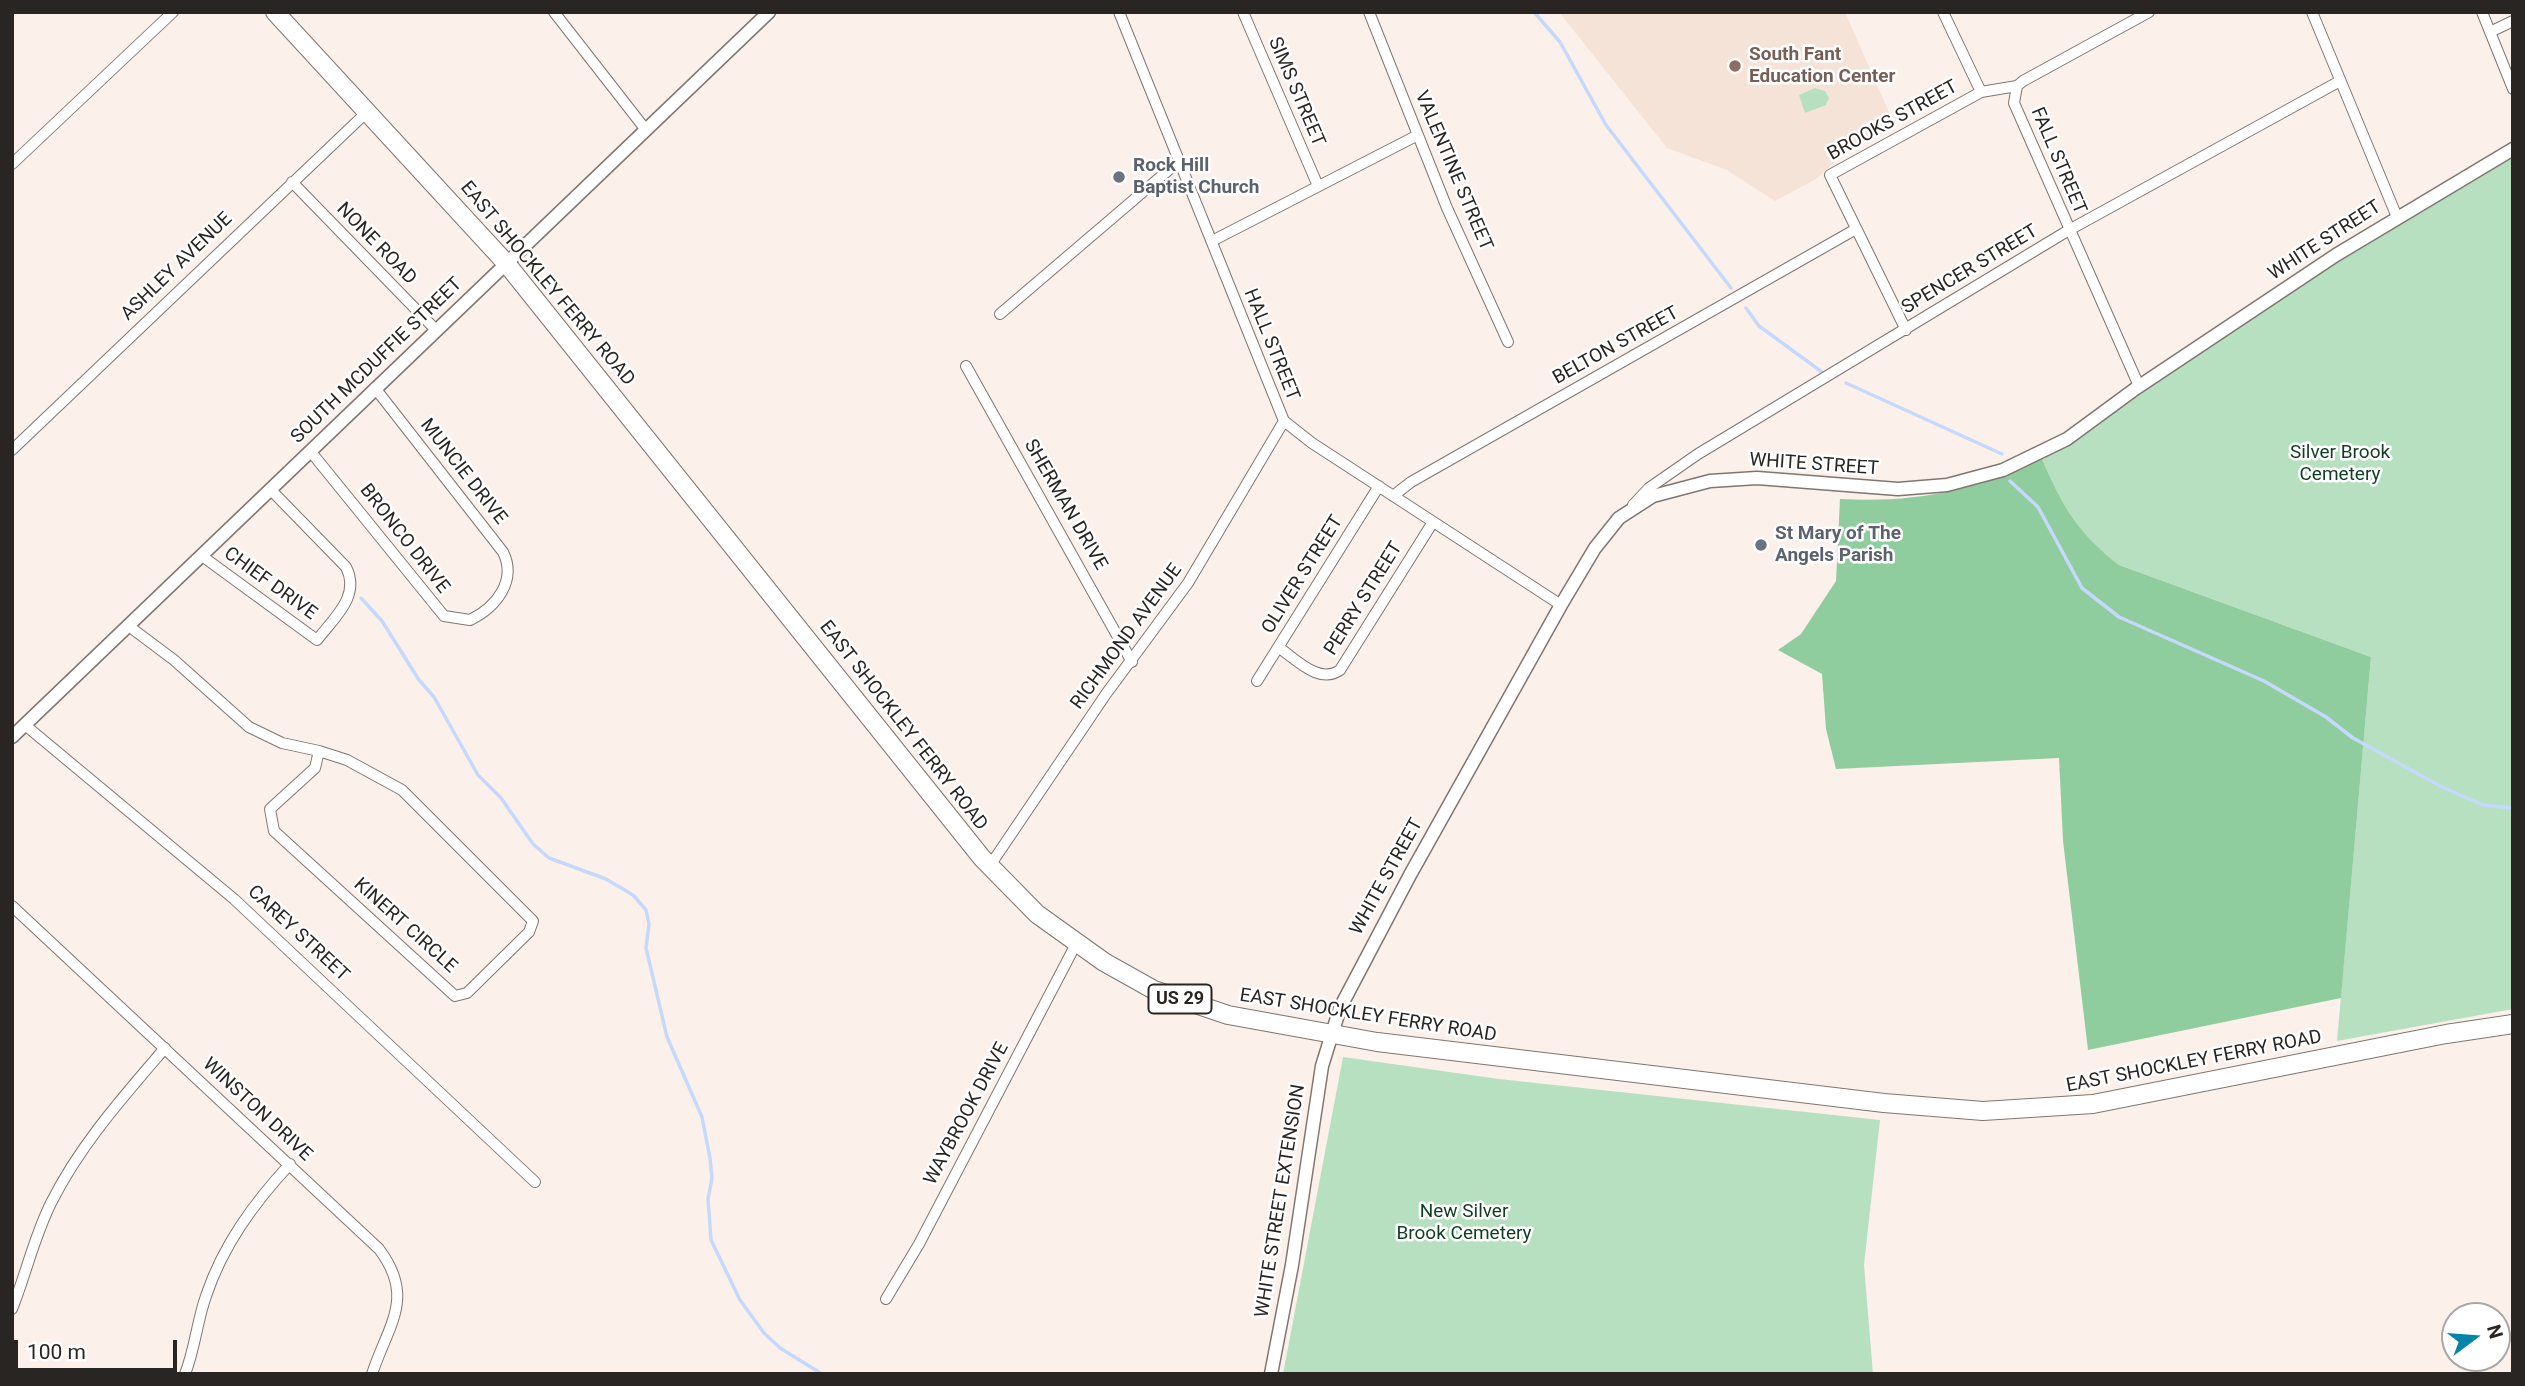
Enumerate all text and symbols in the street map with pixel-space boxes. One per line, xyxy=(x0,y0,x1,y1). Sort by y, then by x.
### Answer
street label: SIMS STREET xyxy=(1263,34,1329,150)
place label: South Fant Education Center xyxy=(1749,44,1895,88)
marker: South Fant Education Center xyxy=(1727,58,1743,74)
street label: BROOKS STREET xyxy=(1824,76,1962,166)
street label: VALENTINE STREET xyxy=(1409,88,1497,254)
street label: FALL STREET xyxy=(2025,104,2091,218)
place label: Rock Hill Baptist Church xyxy=(1133,155,1259,199)
marker: Rock Hill Baptist Church xyxy=(1111,169,1127,185)
street label: EAST SHOCKLEY FERRY ROAD xyxy=(455,177,639,391)
street label: WHITE STREET xyxy=(2264,196,2386,286)
street label: NONE ROAD xyxy=(331,198,421,290)
street label: ASHLEY AVENUE xyxy=(117,208,237,326)
street label: SPENCER STREET xyxy=(1898,220,2042,320)
street label: SOUTH MCDUFFIE STREET xyxy=(287,273,467,449)
street label: HALL STREET xyxy=(1238,286,1304,404)
street label: BELTON STREET xyxy=(1549,302,1683,390)
street label: MUNCIE DRIVE xyxy=(415,415,511,529)
street label: SHERMAN DRIVE xyxy=(1018,436,1112,574)
park label: Silver Brook Cemetery xyxy=(2290,442,2390,486)
street label: WHITE STREET xyxy=(1749,449,1879,481)
street label: BRONCO DRIVE xyxy=(354,480,454,598)
street label: OLIVER STREET xyxy=(1258,512,1348,638)
place label: St Mary of The Angels Parish xyxy=(1775,523,1901,567)
marker: St Mary of The Angels Parish xyxy=(1753,537,1769,553)
street label: PERRY STREET xyxy=(1320,538,1408,660)
street label: CHIEF DRIVE xyxy=(219,543,321,625)
street label: RICHMOND AVENUE xyxy=(1067,560,1187,714)
street label: EAST SHOCKLEY FERRY ROAD xyxy=(814,617,992,835)
street label: WHITE STREET xyxy=(1346,815,1428,939)
street label: KINERT CIRCLE xyxy=(349,874,461,978)
street label: CAREY STREET xyxy=(242,881,354,987)
road number: US 29 xyxy=(1148,984,1212,1014)
street label: EAST SHOCKLEY FERRY ROAD xyxy=(1238,984,1498,1048)
street label: EAST SHOCKLEY FERRY ROAD xyxy=(2064,1026,2324,1098)
street label: WAYBROOK DRIVE xyxy=(920,1039,1014,1189)
street label: WINSTON DRIVE xyxy=(197,1053,317,1167)
street label: WHITE STREET EXTENSION xyxy=(1251,1083,1311,1319)
park label: New Silver Brook Cemetery xyxy=(1396,1201,1532,1245)
north arrow xyxy=(2441,1302,2511,1372)
text: N xyxy=(2482,1322,2508,1341)
scale bar xyxy=(18,1326,180,1370)
text: 100 m xyxy=(27,1340,86,1364)

